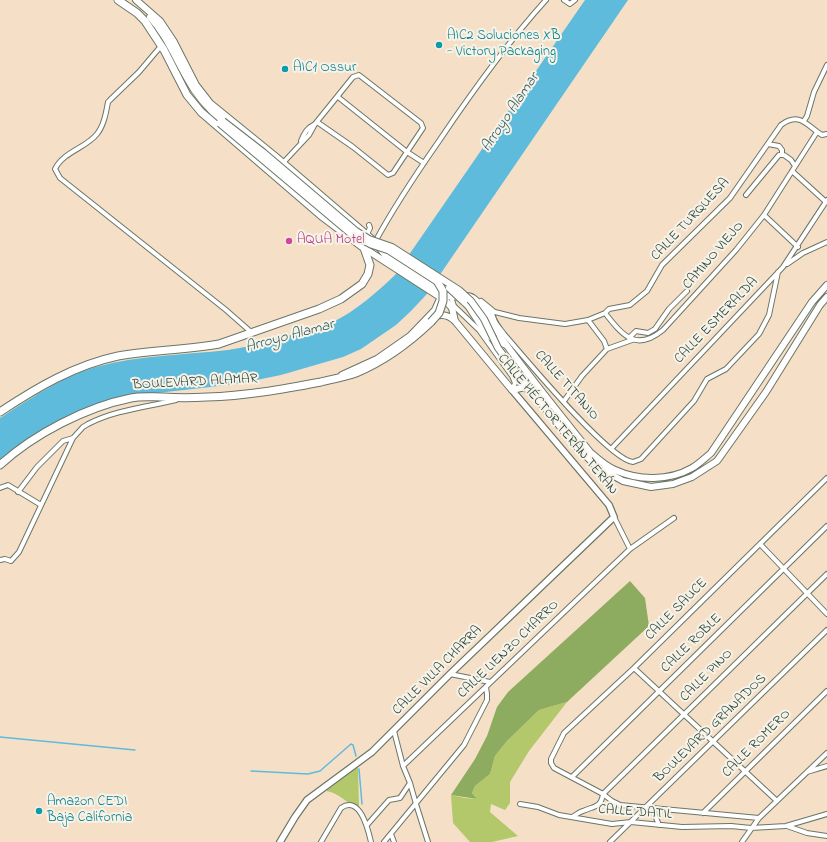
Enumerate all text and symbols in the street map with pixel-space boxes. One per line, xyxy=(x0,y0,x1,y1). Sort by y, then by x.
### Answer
place label: AIC2 Soluciones XB - Victory Packaging xyxy=(447,29,561,62)
marker: AIC2 Soluciones XB - Victory Packaging xyxy=(434,40,444,50)
place label: AIC1 Ossur xyxy=(293,61,356,77)
marker: AIC1 Ossur xyxy=(280,64,290,74)
water label: Arroyo Alamar xyxy=(478,70,544,156)
street label: CALLE TURQUESA xyxy=(648,175,734,265)
street label: CAMINO VIEJO xyxy=(680,219,748,293)
place label: AQUA Motel xyxy=(297,233,365,249)
marker: AQUA Motel xyxy=(284,236,294,246)
street label: CALLE ESMERALDA xyxy=(672,274,762,368)
water label: Arroyo Alamar xyxy=(244,317,336,357)
street label: CALLE TITANIO xyxy=(530,347,602,425)
street label: CALLE HÉCTOR TERÁN TERÁN xyxy=(493,351,621,499)
street label: BOULEVARD ALAMAR xyxy=(132,371,258,395)
street label: CALLE SAUCE xyxy=(642,575,712,645)
street label: CALLE LIENZO CHARRO xyxy=(455,597,563,703)
street label: CALLE ROBLE xyxy=(658,611,726,677)
street label: CALLE VILLA CHARRA xyxy=(390,623,486,719)
street label: CALLE PINO xyxy=(677,646,737,706)
street label: BOULEVARD GRANADOS xyxy=(651,671,771,787)
street label: CALLE ROMERO xyxy=(719,706,795,782)
place label: Amazon CEDI Baja California xyxy=(47,795,132,828)
street label: CALLE DATIL xyxy=(597,802,673,824)
marker: Amazon CEDI Baja California xyxy=(34,806,44,816)

